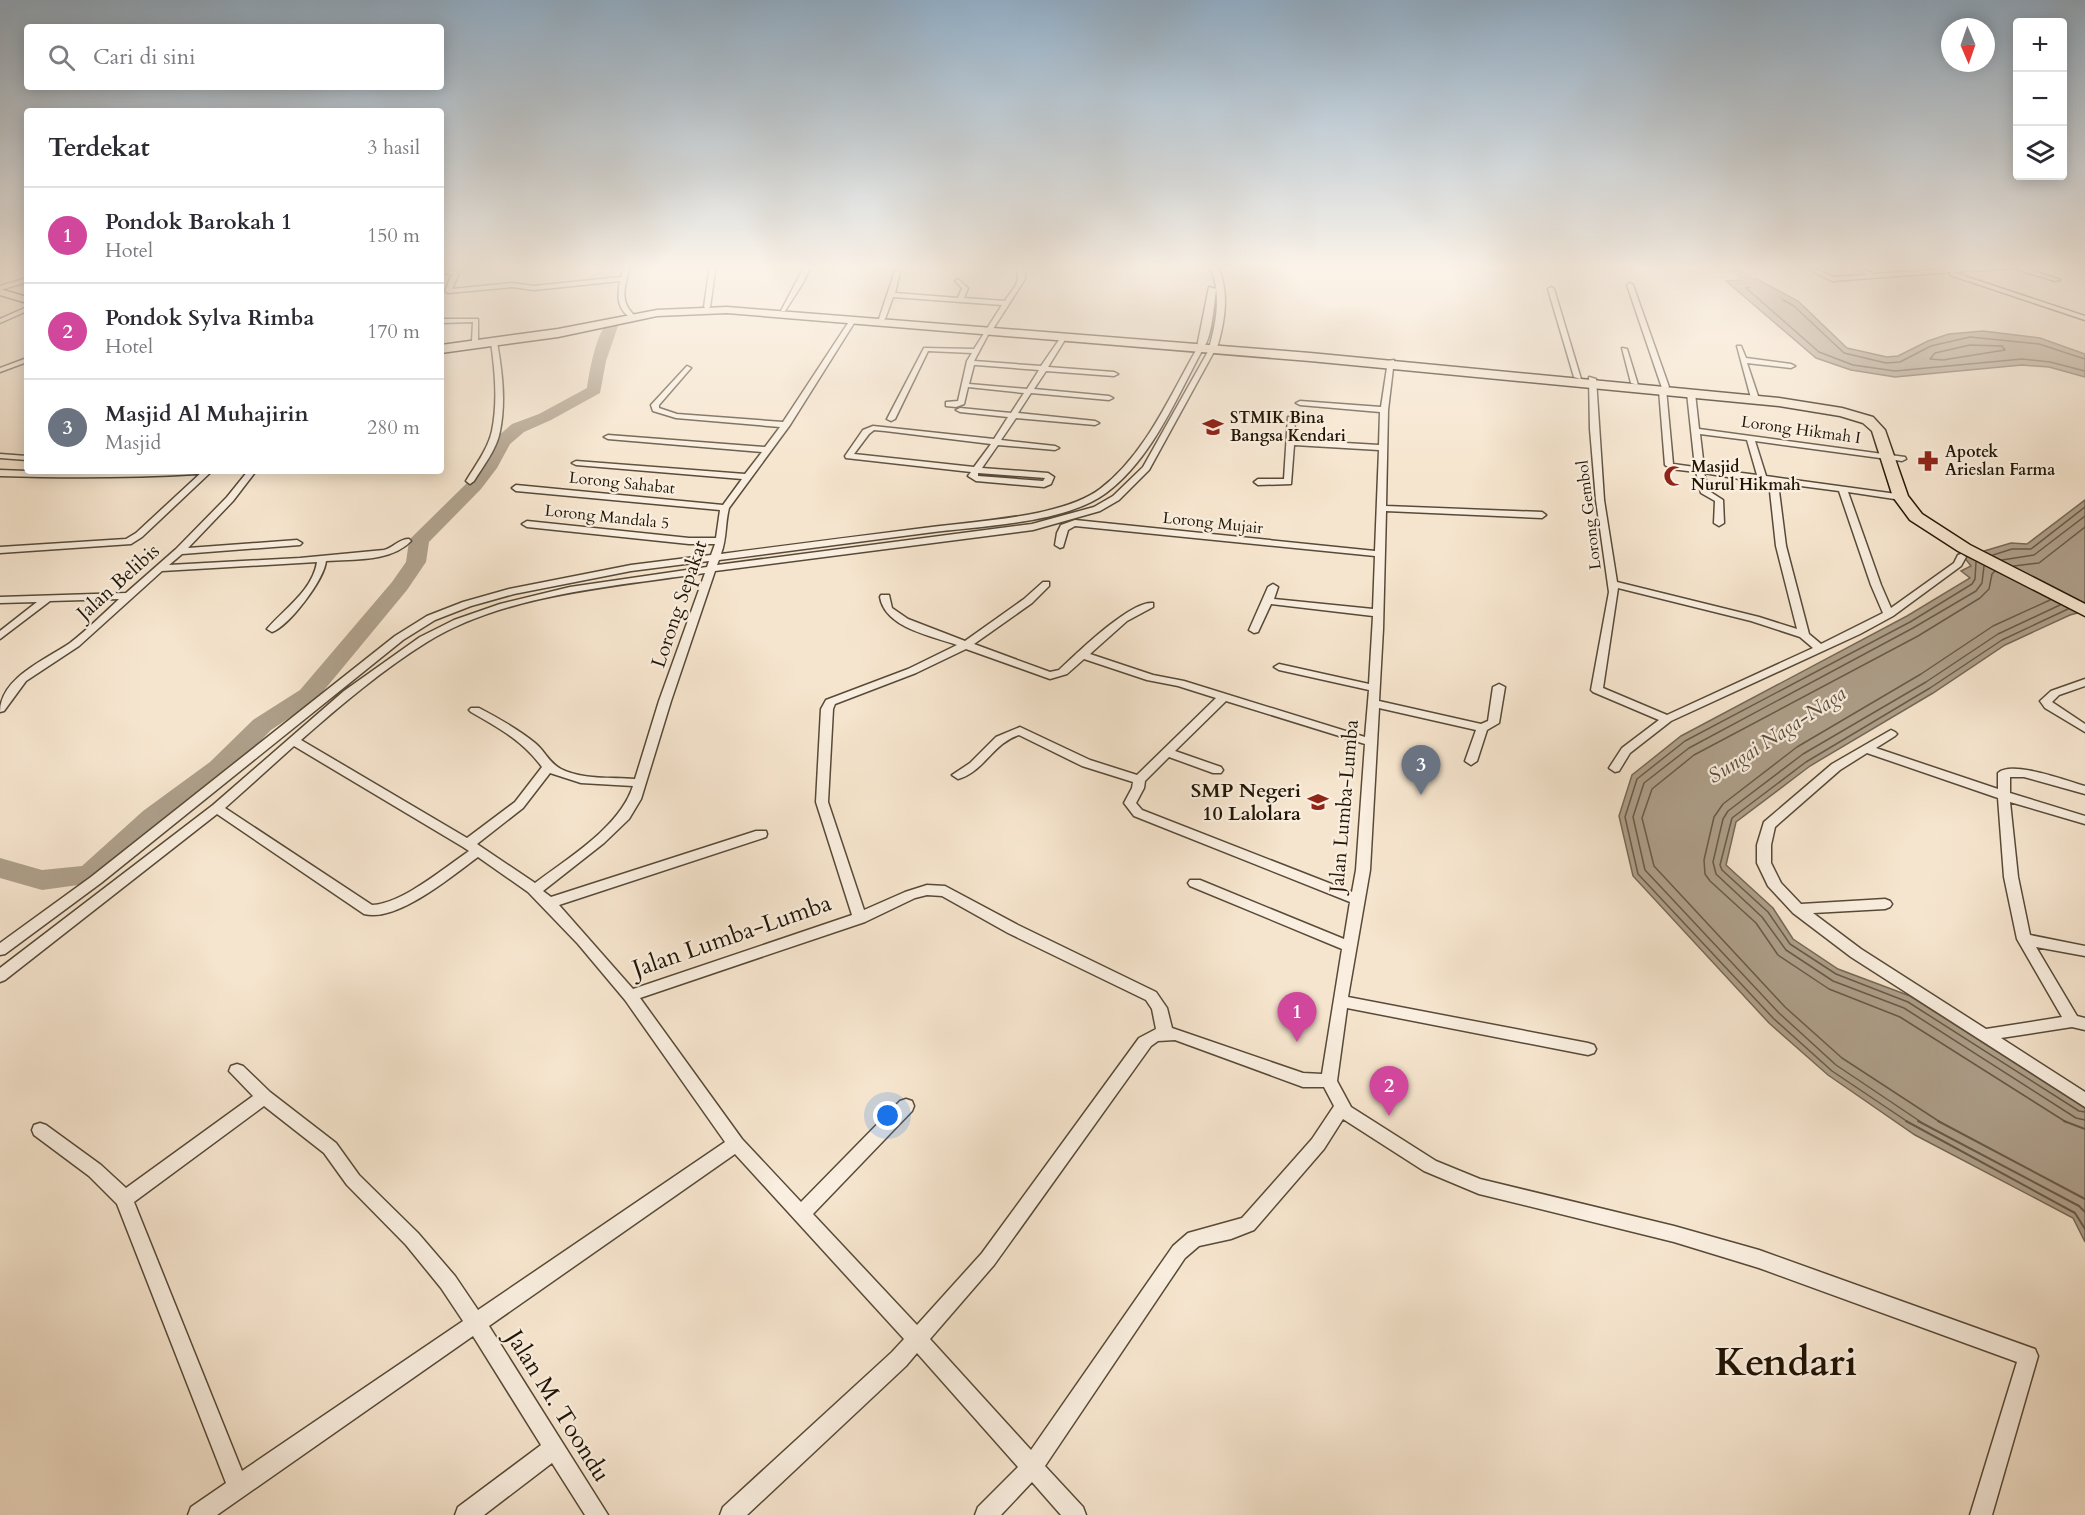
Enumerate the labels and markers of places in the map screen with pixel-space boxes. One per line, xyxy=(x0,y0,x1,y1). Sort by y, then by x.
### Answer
place label: STMIK Bina Bangsa Kendari xyxy=(1230,407,1346,447)
school or university icon: STMIK Bina Bangsa Kendari xyxy=(1201,415,1225,439)
place label: Apotek Arieslan Farma xyxy=(1945,441,2055,481)
pharmacy icon: Apotek Arieslan Farma xyxy=(1916,449,1940,473)
place label: Masjid Nurul Hikmah xyxy=(1691,456,1801,496)
mosque icon: Masjid Nurul Hikmah xyxy=(1662,464,1686,488)
pin: 3 xyxy=(1402,746,1440,795)
place label: SMP Negeri 10 Lalolara xyxy=(1191,777,1301,827)
school or university icon: SMP Negeri 10 Lalolara xyxy=(1306,790,1330,814)
pin: 1 xyxy=(1278,992,1316,1042)
pin: 2 xyxy=(1370,1066,1408,1116)

